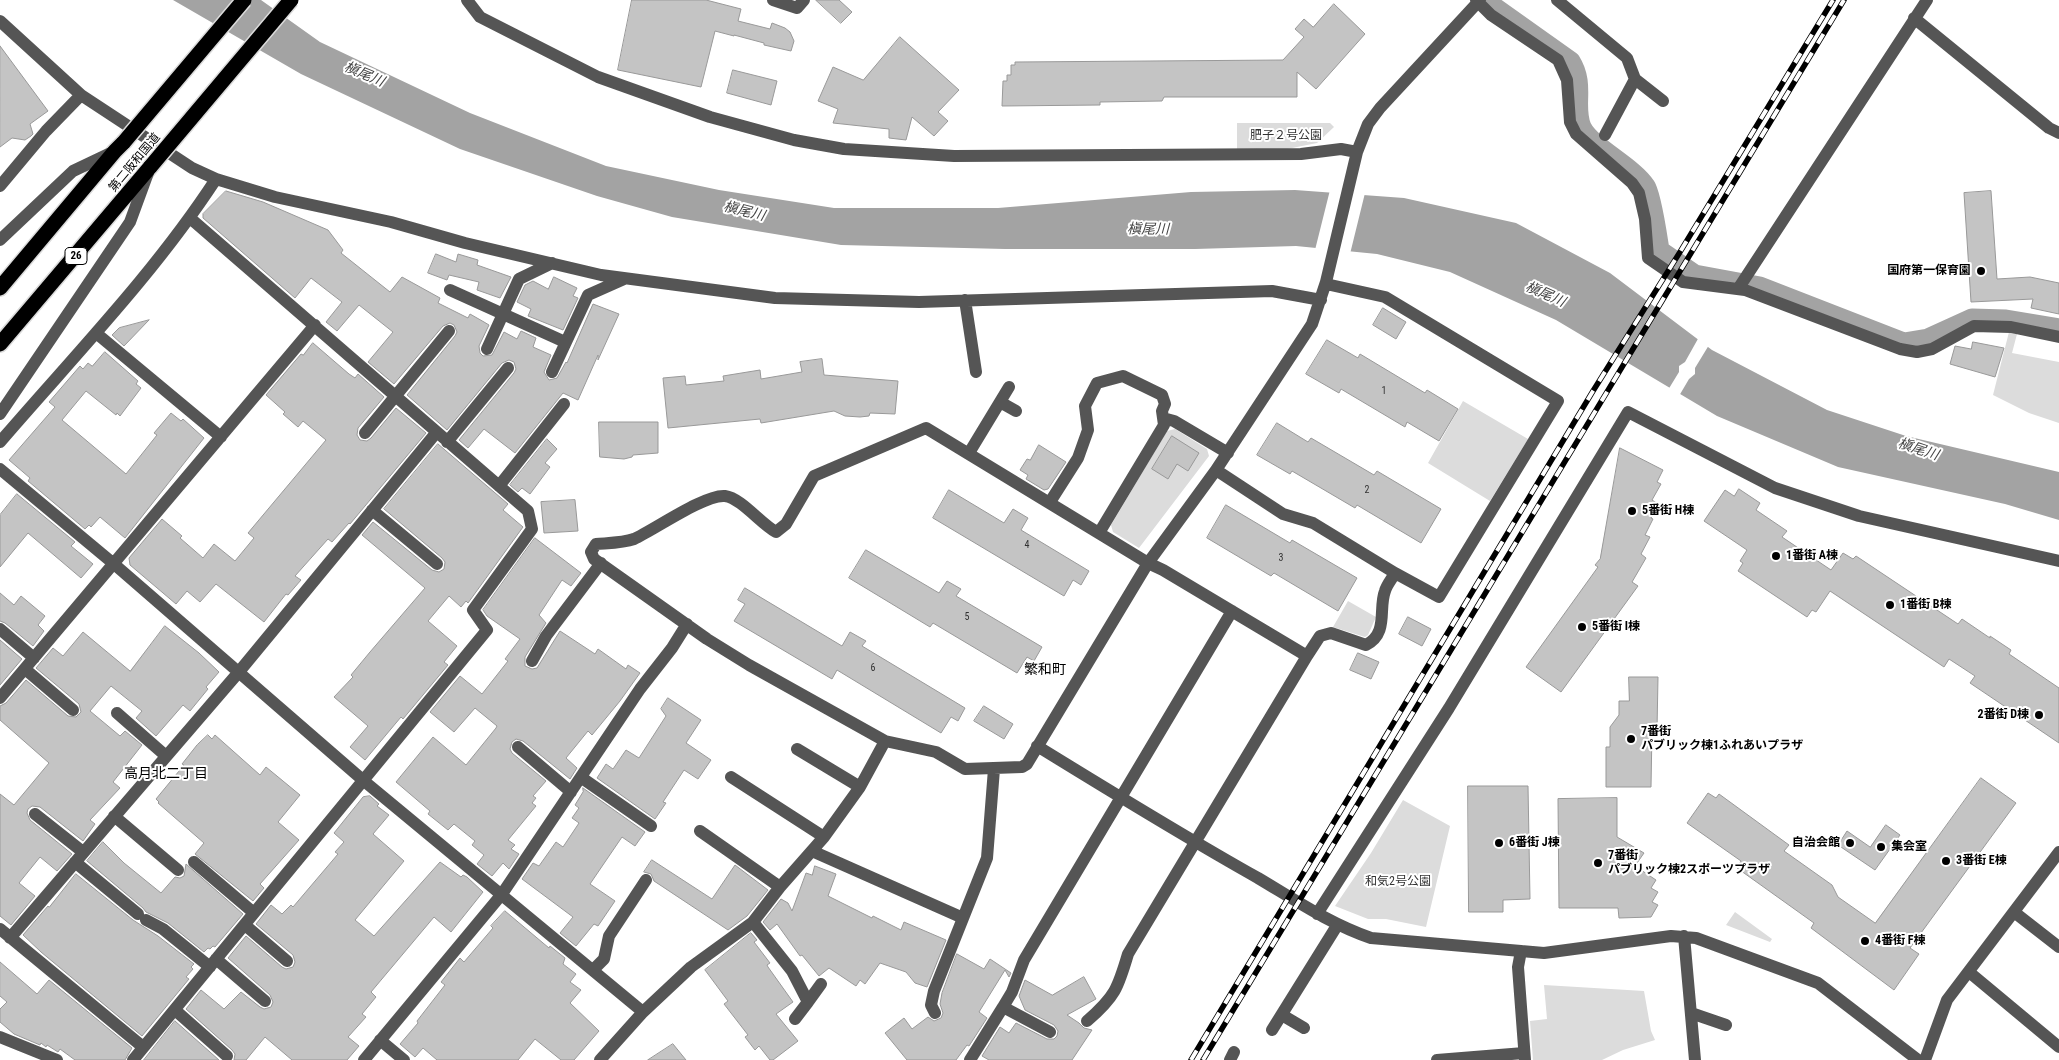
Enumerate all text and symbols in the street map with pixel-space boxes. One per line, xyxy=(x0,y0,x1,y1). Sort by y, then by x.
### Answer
water label: 槇尾川 xyxy=(341,59,387,91)
park label: 肥子２号公園 xyxy=(1250,129,1322,143)
street label: 第二阪和国道 xyxy=(106,131,164,195)
water label: 槇尾川 xyxy=(722,199,766,225)
water label: 槇尾川 xyxy=(1127,221,1169,239)
road number: 26 xyxy=(65,248,87,264)
place label: 国府第一保育園 xyxy=(1887,264,1971,278)
marker: 国府第一保育園 xyxy=(1975,265,1987,277)
water label: 槇尾川 xyxy=(1522,279,1568,311)
house number: 1 xyxy=(1382,385,1386,397)
water label: 槇尾川 xyxy=(1895,436,1941,464)
house number: 2 xyxy=(1365,484,1369,496)
place label: 5番街 H棟 xyxy=(1642,504,1694,518)
marker: 5番街 H棟 xyxy=(1626,505,1638,517)
house number: 4 xyxy=(1025,539,1029,551)
place label: 1番街 A棟 xyxy=(1786,549,1838,563)
marker: 1番街 A棟 xyxy=(1770,550,1782,562)
house number: 3 xyxy=(1279,552,1283,564)
place label: 1番街 B棟 xyxy=(1900,598,1952,612)
marker: 1番街 B棟 xyxy=(1884,599,1896,611)
house number: 5 xyxy=(965,611,969,623)
place label: 5番街 I棟 xyxy=(1592,620,1640,634)
marker: 5番街 I棟 xyxy=(1576,621,1588,633)
house number: 6 xyxy=(871,662,875,674)
district label: 繁和町 xyxy=(1024,662,1066,678)
place label: 2番街 D棟 xyxy=(1977,708,2029,722)
marker: 2番街 D棟 xyxy=(2033,709,2045,721)
place label: 7番街 パブリック棟1ふれあいプラザ xyxy=(1641,725,1803,753)
marker: 7番街 パブリック棟1ふれあいプラザ xyxy=(1625,733,1637,745)
district label: 高月北二丁目 xyxy=(124,766,208,782)
place label: 6番街 J棟 xyxy=(1509,836,1560,850)
place label: 自治会館 xyxy=(1792,836,1840,850)
marker: 6番街 J棟 xyxy=(1493,837,1505,849)
marker: 自治会館 xyxy=(1844,837,1856,849)
place label: 集会室 xyxy=(1891,840,1927,854)
marker: 集会室 xyxy=(1875,841,1887,853)
place label: 7番街 パブリック棟2スポーツプラザ xyxy=(1608,849,1770,877)
place label: 3番街 E棟 xyxy=(1956,854,2007,868)
marker: 3番街 E棟 xyxy=(1940,855,1952,867)
marker: 7番街 パブリック棟2スポーツプラザ xyxy=(1592,857,1604,869)
park label: 和気2号公園 xyxy=(1365,875,1431,889)
place label: 4番街 F棟 xyxy=(1875,934,1926,948)
marker: 4番街 F棟 xyxy=(1859,935,1871,947)

